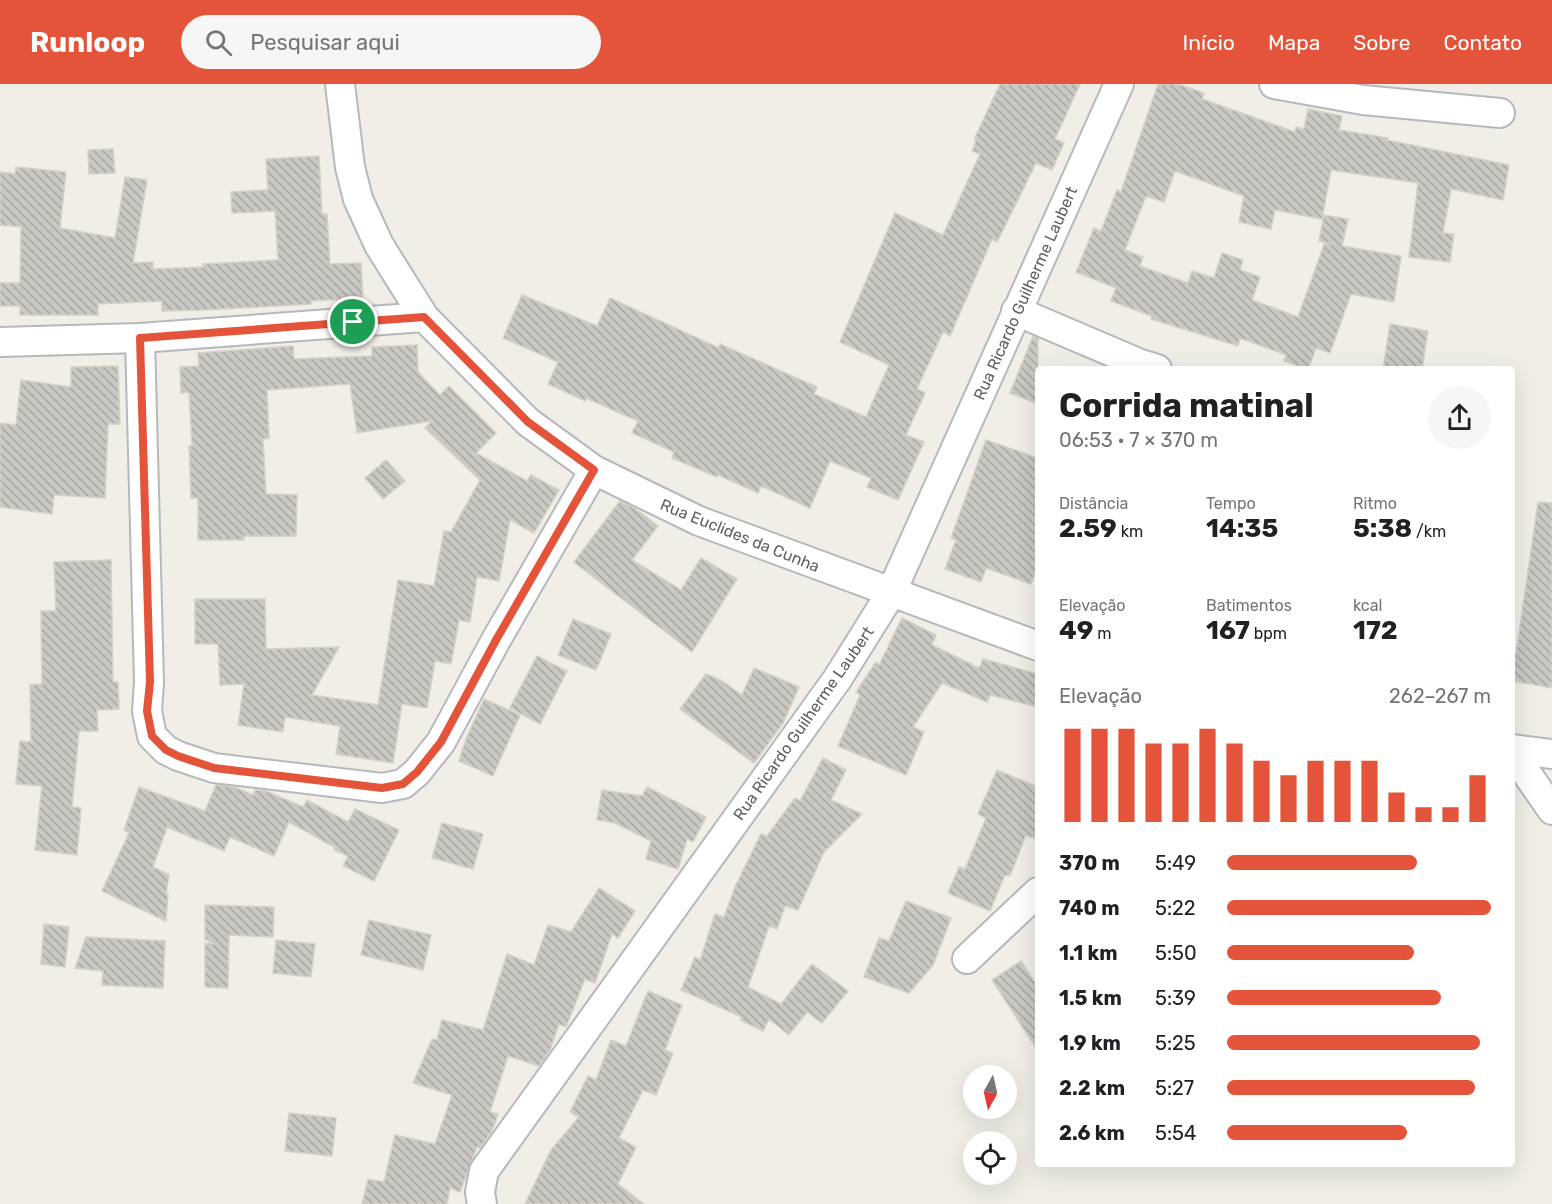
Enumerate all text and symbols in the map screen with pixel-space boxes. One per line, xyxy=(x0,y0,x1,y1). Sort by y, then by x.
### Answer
search box xyxy=(181,15,601,69)
text: Runloop xyxy=(30,26,145,59)
icon: search xyxy=(202,26,235,59)
text: Pesquisar aqui xyxy=(250,29,400,56)
text: Início xyxy=(1183,30,1235,55)
text: Mapa xyxy=(1268,30,1320,55)
text: Sobre xyxy=(1353,30,1410,55)
text: Contato xyxy=(1443,30,1522,55)
street label: Rua Ricardo Guilherme Laubert xyxy=(970,183,1081,403)
pin xyxy=(327,296,378,347)
icon: arrive xyxy=(336,305,369,338)
text: Corrida matinal xyxy=(1059,386,1314,425)
button: share xyxy=(1428,386,1491,449)
text: 06:53 · 7 × 370 m xyxy=(1059,428,1218,452)
text: Distância xyxy=(1059,494,1128,513)
text: Tempo xyxy=(1206,494,1256,513)
text: Ritmo xyxy=(1353,494,1397,513)
street label: Rua Euclides da Cunha xyxy=(657,495,822,576)
text: 2.59 xyxy=(1059,513,1117,544)
text: 14:35 xyxy=(1206,513,1278,544)
text: 5:38 xyxy=(1353,513,1412,544)
text: km xyxy=(1117,522,1143,541)
text: /km xyxy=(1412,522,1446,541)
text: Elevação xyxy=(1059,596,1125,615)
text: Batimentos xyxy=(1206,596,1292,615)
text: kcal xyxy=(1353,596,1382,615)
text: 49 xyxy=(1059,615,1093,646)
text: 167 xyxy=(1206,615,1250,646)
text: 172 xyxy=(1353,615,1398,646)
street label: Rua Ricardo Guilherme Laubert xyxy=(729,623,878,824)
text: m xyxy=(1093,624,1111,643)
text: bpm xyxy=(1250,624,1287,643)
text: Elevação xyxy=(1059,684,1142,708)
text: 262–267 m xyxy=(1389,684,1491,708)
text: 370 m xyxy=(1059,851,1120,875)
text: 5:49 xyxy=(1155,851,1196,875)
text: 740 m xyxy=(1059,896,1120,920)
text: 5:22 xyxy=(1155,896,1195,920)
text: 1.1 km xyxy=(1059,941,1118,965)
text: 5:50 xyxy=(1155,941,1197,965)
text: 1.5 km xyxy=(1059,986,1122,1010)
text: 5:39 xyxy=(1155,986,1196,1010)
text: 1.9 km xyxy=(1059,1031,1121,1055)
text: 5:25 xyxy=(1155,1031,1196,1055)
north arrow xyxy=(963,1065,1017,1119)
map controls xyxy=(963,1065,1017,1185)
text: 2.2 km xyxy=(1059,1076,1125,1100)
text: 5:27 xyxy=(1155,1076,1194,1100)
text: 2.6 km xyxy=(1059,1121,1125,1145)
text: 5:54 xyxy=(1155,1121,1196,1145)
button: locate xyxy=(963,1131,1017,1185)

